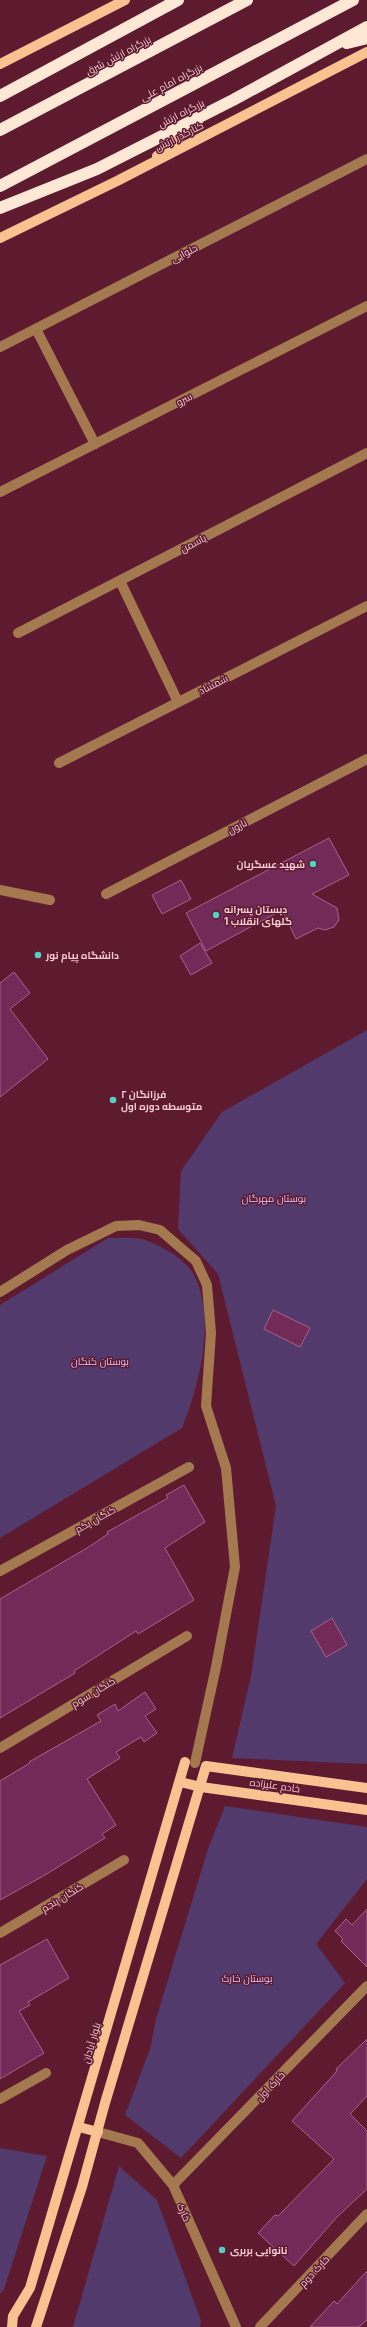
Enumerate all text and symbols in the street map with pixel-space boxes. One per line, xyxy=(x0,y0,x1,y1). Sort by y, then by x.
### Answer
street label: بزرگراه ارتش شرق xyxy=(83,33,153,78)
street label: بزرگراه امام علی xyxy=(138,61,205,105)
street label: بزرگراه ارتش xyxy=(156,96,206,131)
street label: کنارگذر ارتش xyxy=(153,119,206,154)
street label: حلوایی xyxy=(169,241,200,266)
street label: سرو xyxy=(174,390,194,408)
street label: یاسمن xyxy=(178,531,209,556)
street label: شمشاد xyxy=(196,672,230,696)
street label: نارون xyxy=(225,816,249,837)
place label: شهید عسگریان xyxy=(237,858,305,871)
marker: شهید عسگریان xyxy=(308,859,318,869)
place label: دبستان پسرانه گلهای انقلاب 1 xyxy=(224,903,292,928)
marker: دبستان پسرانه گلهای انقلاب 1 xyxy=(211,910,221,920)
place label: دانشگاه پیام نور xyxy=(45,949,119,963)
marker: دانشگاه پیام نور xyxy=(33,950,43,960)
place label: فرزانگان ۲ متوسطه دوره اول xyxy=(121,1088,202,1113)
marker: فرزانگان ۲ متوسطه دوره اول xyxy=(108,1095,118,1105)
park label: بوستان مهرگان xyxy=(242,1192,306,1205)
park label: بوستان کنگان xyxy=(71,1355,129,1368)
street label: کنگان یکم xyxy=(73,1503,118,1537)
street label: کنگان سوم xyxy=(69,1674,118,1711)
street label: خادم علیزاده xyxy=(249,1776,301,1796)
street label: کنگان پنجم xyxy=(39,1880,86,1916)
park label: بوستان خارک xyxy=(221,1972,273,1985)
street label: بلوار آبادان xyxy=(79,2021,104,2065)
street label: خارک اول xyxy=(253,2069,288,2104)
street label: خارک xyxy=(175,2201,193,2223)
place label: نانوایی بربری xyxy=(230,2244,287,2257)
marker: نانوایی بربری xyxy=(217,2245,227,2255)
street label: خارک دوم xyxy=(297,2253,333,2290)

